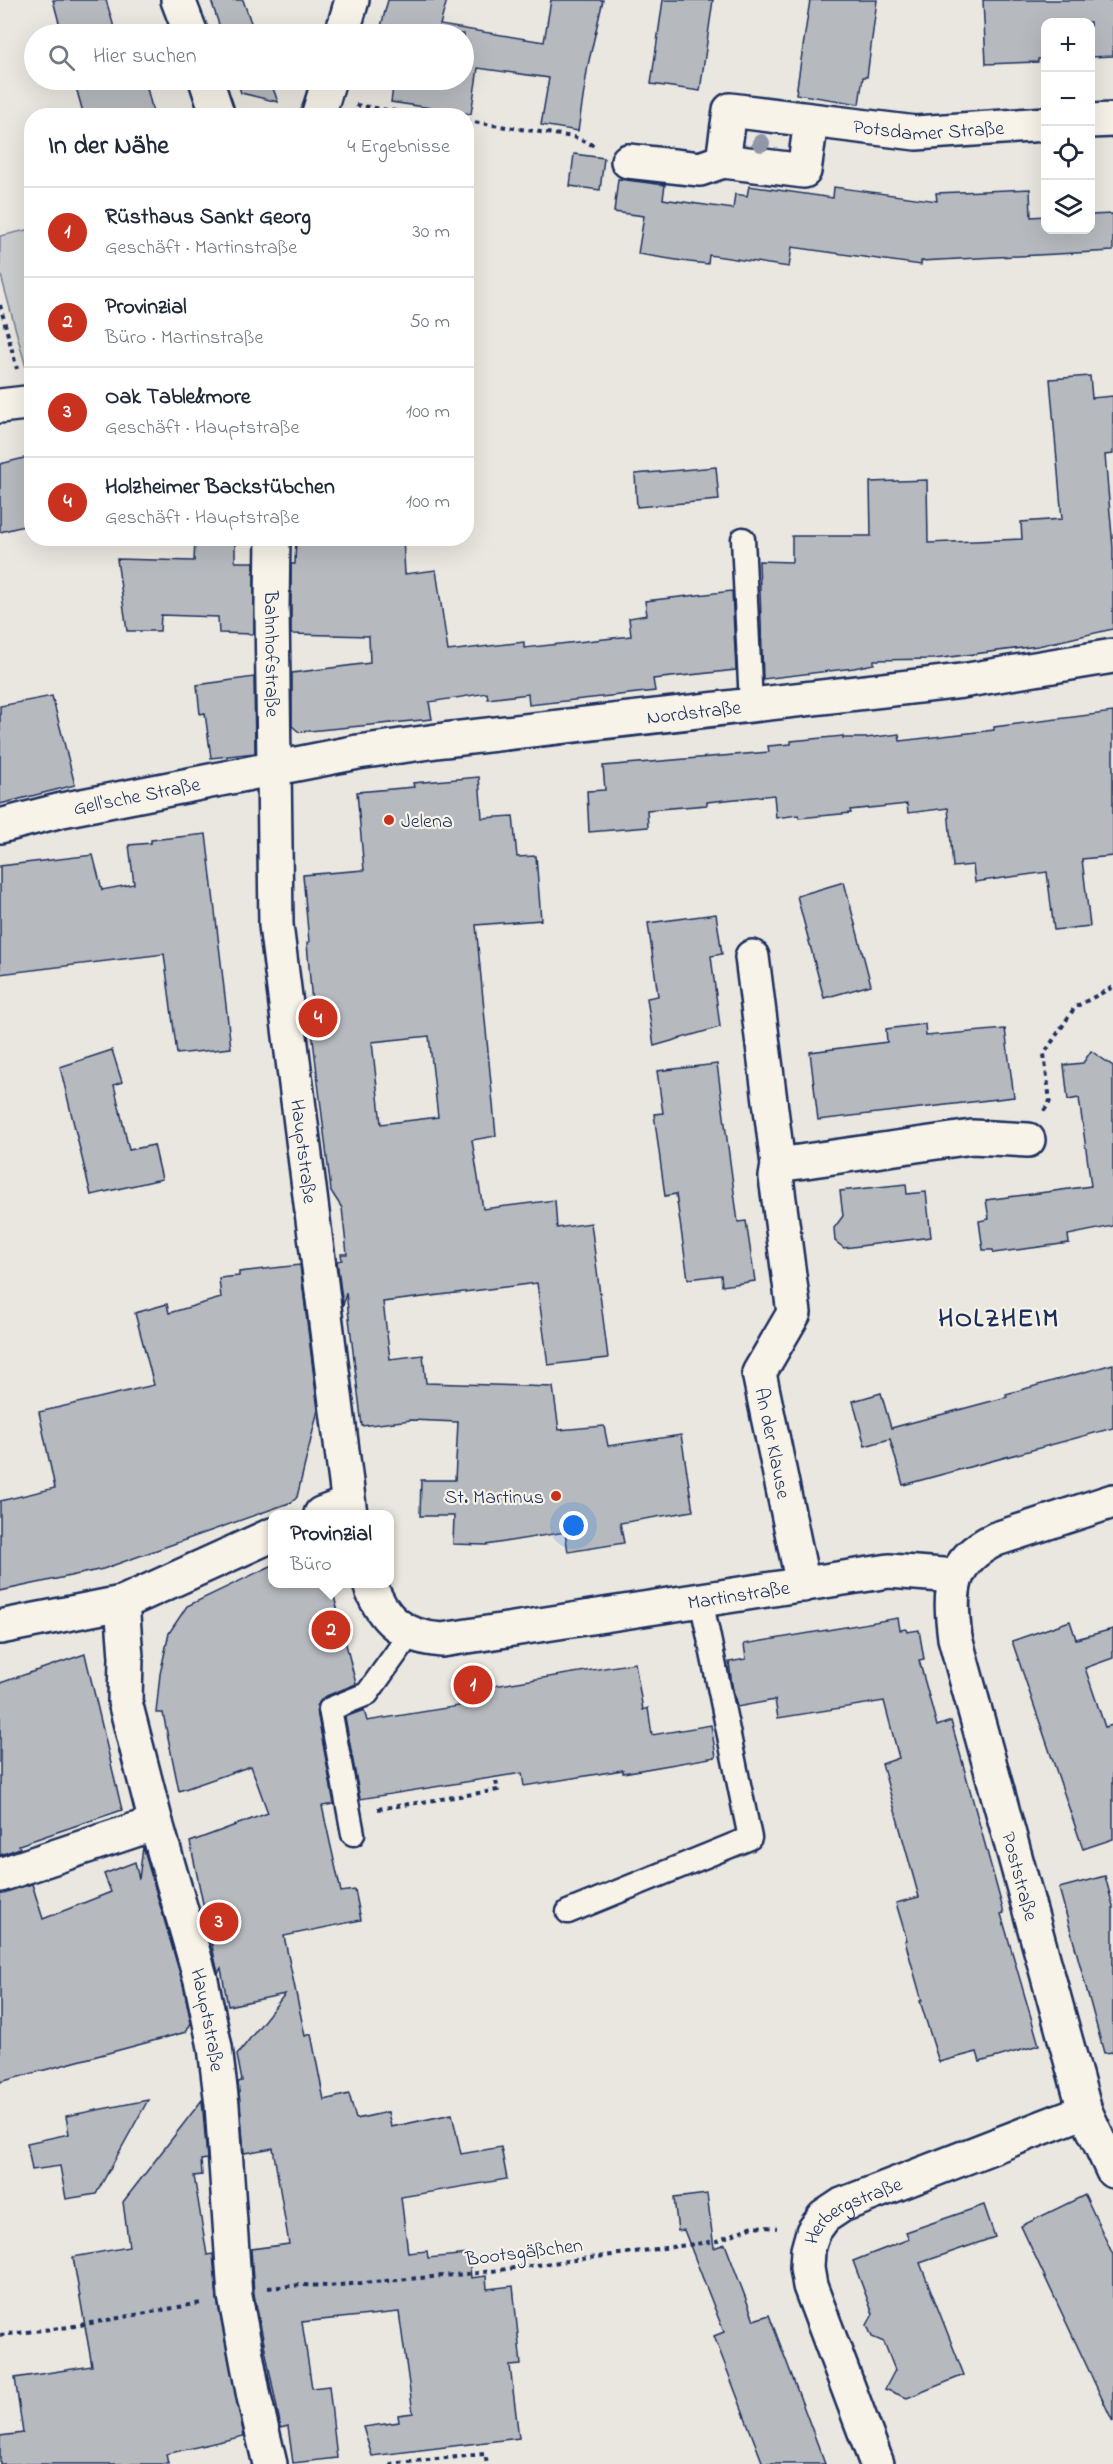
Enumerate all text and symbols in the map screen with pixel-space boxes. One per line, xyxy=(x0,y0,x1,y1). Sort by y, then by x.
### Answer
map controls xyxy=(1041,18,1095,234)
button: + xyxy=(1041,18,1095,72)
search box xyxy=(24,24,474,90)
icon: search xyxy=(45,41,78,74)
text: Hier suchen xyxy=(93,41,197,73)
button: − xyxy=(1041,72,1095,126)
street label: Potsdamer Straße xyxy=(851,113,1005,150)
button: locate xyxy=(1041,126,1095,180)
text: In der Nähe xyxy=(48,128,169,166)
text: 4 Ergebnisse xyxy=(347,133,450,162)
button: layers xyxy=(1041,180,1095,234)
text: Rüsthaus Sankt Georg xyxy=(105,202,311,234)
text: 1 xyxy=(64,218,71,247)
text: 30 m xyxy=(413,218,450,247)
text: Geschäft · Martinstraße xyxy=(105,234,297,263)
text: Provinzial xyxy=(105,292,187,324)
text: 2 xyxy=(63,308,72,337)
text: 50 m xyxy=(409,308,450,337)
text: Büro · Martinstraße xyxy=(105,324,263,353)
text: Oak Table&more xyxy=(105,382,251,414)
text: 3 xyxy=(63,398,72,427)
text: 100 m xyxy=(406,398,450,427)
text: Geschäft · Hauptstraße xyxy=(105,414,299,443)
text: Holzheimer Backstübchen xyxy=(105,472,335,504)
text: 4 xyxy=(63,488,72,517)
text: 100 m xyxy=(406,488,450,517)
text: Geschäft · Hauptstraße xyxy=(105,504,299,533)
street label: Bahnhofstraße xyxy=(255,590,285,717)
street label: Nordstraße xyxy=(645,694,743,734)
street label: Gell'sche Straße xyxy=(71,771,203,824)
place label: Jelena xyxy=(401,808,453,837)
marker: Jelena xyxy=(382,813,396,827)
pin: 4 xyxy=(298,996,338,1040)
street label: Hauptstraße xyxy=(281,1098,323,1205)
district label: HOLZHEIM xyxy=(938,1301,1060,1339)
street label: An der Klause xyxy=(745,1385,797,1502)
place label: St. Martinus xyxy=(444,1484,544,1513)
marker: St. Martinus xyxy=(549,1489,563,1503)
popup xyxy=(268,1510,394,1588)
your location xyxy=(559,1511,588,1540)
text: Provinzial xyxy=(290,1519,372,1551)
text: Büro xyxy=(290,1551,332,1580)
street label: Martinstraße xyxy=(686,1575,792,1619)
pin: 2 xyxy=(312,1608,350,1652)
pin: 1 xyxy=(454,1662,492,1708)
street label: Poststraße xyxy=(992,1829,1044,1925)
pin: 3 xyxy=(200,1900,238,1944)
street label: Hauptstraße xyxy=(181,1965,230,2073)
street label: Herbergstraße xyxy=(798,2171,907,2248)
street label: Bootsgäßchen xyxy=(463,2232,585,2276)

